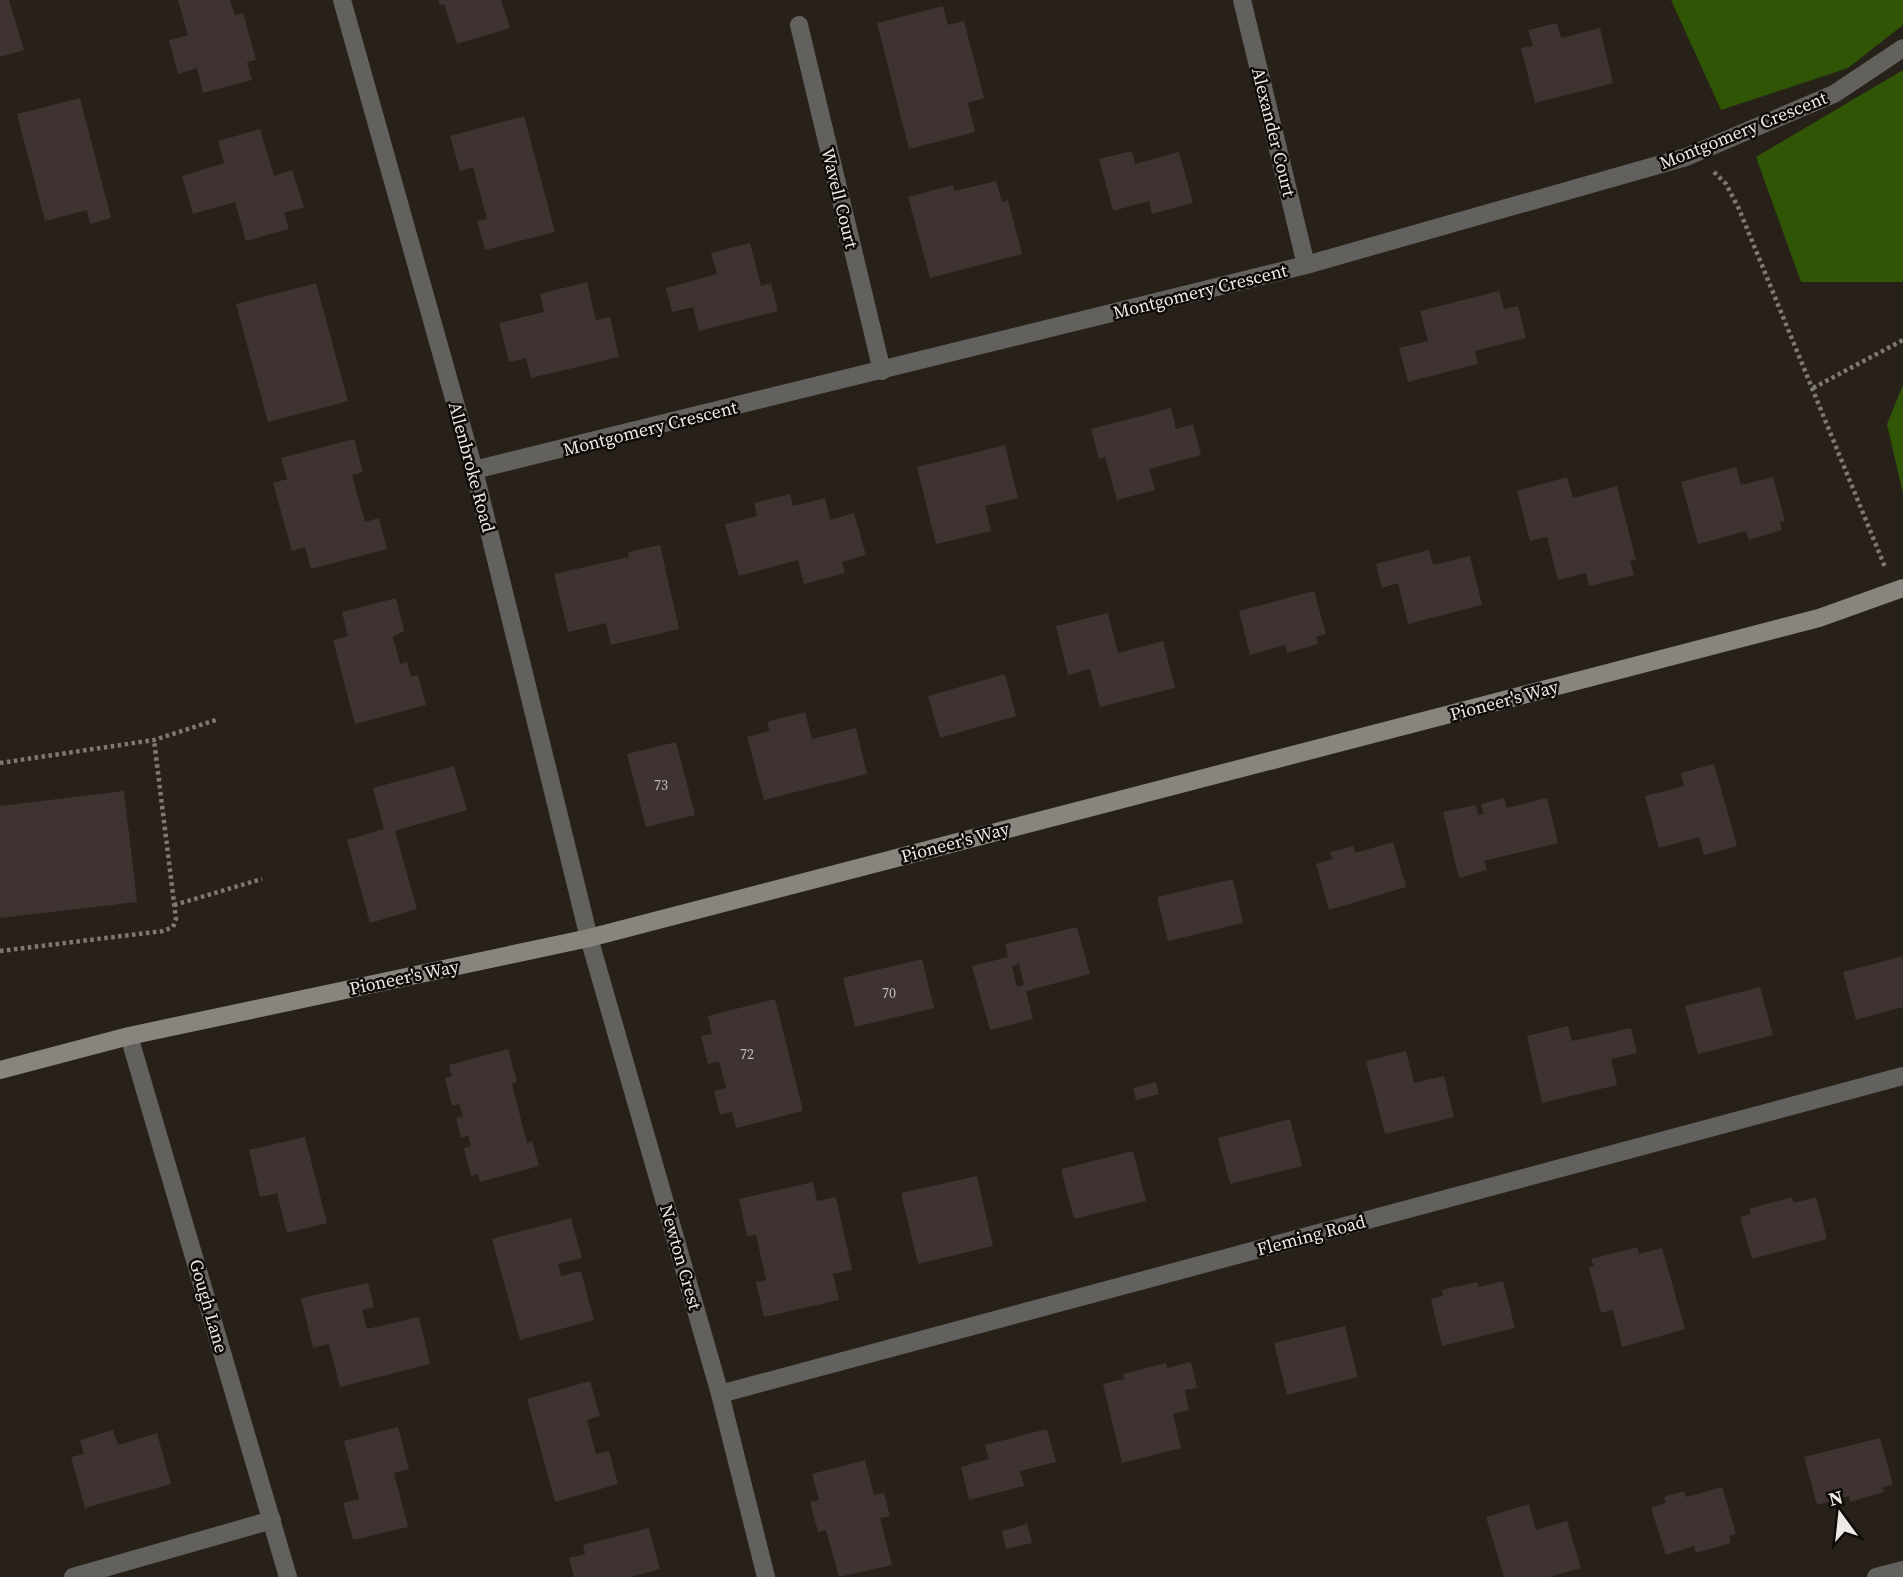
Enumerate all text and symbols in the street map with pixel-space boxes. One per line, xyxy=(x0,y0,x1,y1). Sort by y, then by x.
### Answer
street label: Alexander Court xyxy=(1246,65,1302,199)
street label: Montgomery Crescent xyxy=(1656,85,1831,175)
street label: Wavell Court xyxy=(815,145,865,251)
street label: Montgomery Crescent xyxy=(1110,257,1290,325)
street label: Montgomery Crescent xyxy=(560,394,740,462)
street label: Allenbroke Road xyxy=(443,399,501,535)
street label: Pioneer's Way xyxy=(1447,673,1562,726)
house number: 73 xyxy=(654,775,668,795)
street label: Pioneer's Way xyxy=(898,815,1013,868)
street label: Pioneer's Way xyxy=(347,953,462,1001)
house number: 70 xyxy=(882,983,896,1003)
house number: 72 xyxy=(740,1044,754,1064)
street label: Newton Crest xyxy=(654,1201,708,1313)
street label: Fleming Road xyxy=(1254,1208,1368,1262)
street label: Gough Lane xyxy=(184,1256,234,1356)
north arrow xyxy=(1805,1479,1875,1549)
text: N xyxy=(1826,1483,1846,1512)

